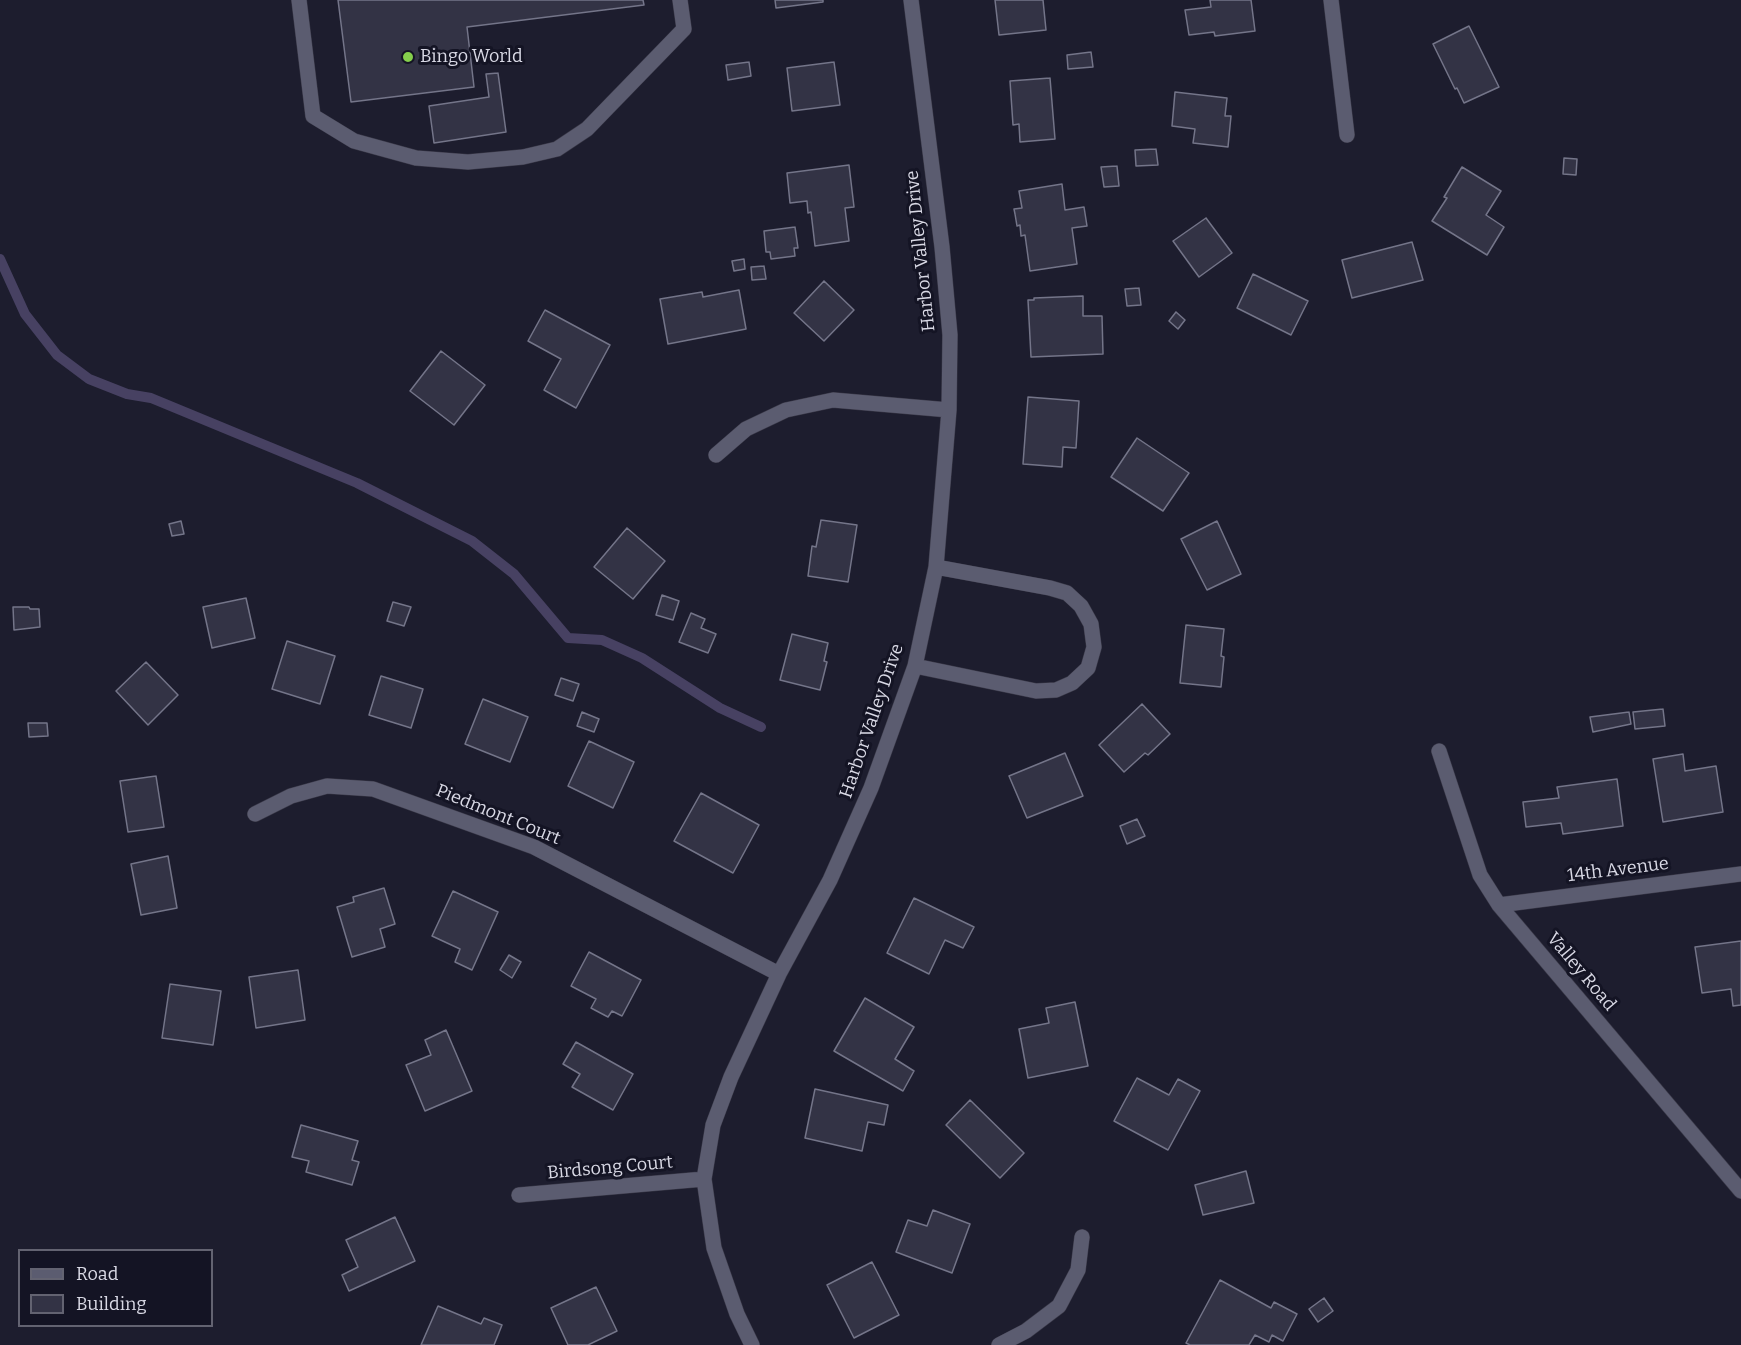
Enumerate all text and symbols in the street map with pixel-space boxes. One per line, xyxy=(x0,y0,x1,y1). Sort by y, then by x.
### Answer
place label: Bingo World xyxy=(420,46,523,68)
marker: Bingo World xyxy=(401,50,415,64)
street label: Harbor Valley Drive xyxy=(902,169,940,333)
street label: Harbor Valley Drive xyxy=(835,641,909,801)
street label: Piedmont Court xyxy=(432,780,564,850)
street label: 14th Avenue xyxy=(1566,853,1670,887)
street label: Valley Road xyxy=(1542,928,1620,1016)
street label: Birdsong Court xyxy=(546,1152,674,1184)
legend xyxy=(18,1249,213,1327)
text: Road xyxy=(76,1263,118,1285)
text: Building xyxy=(76,1293,147,1315)

